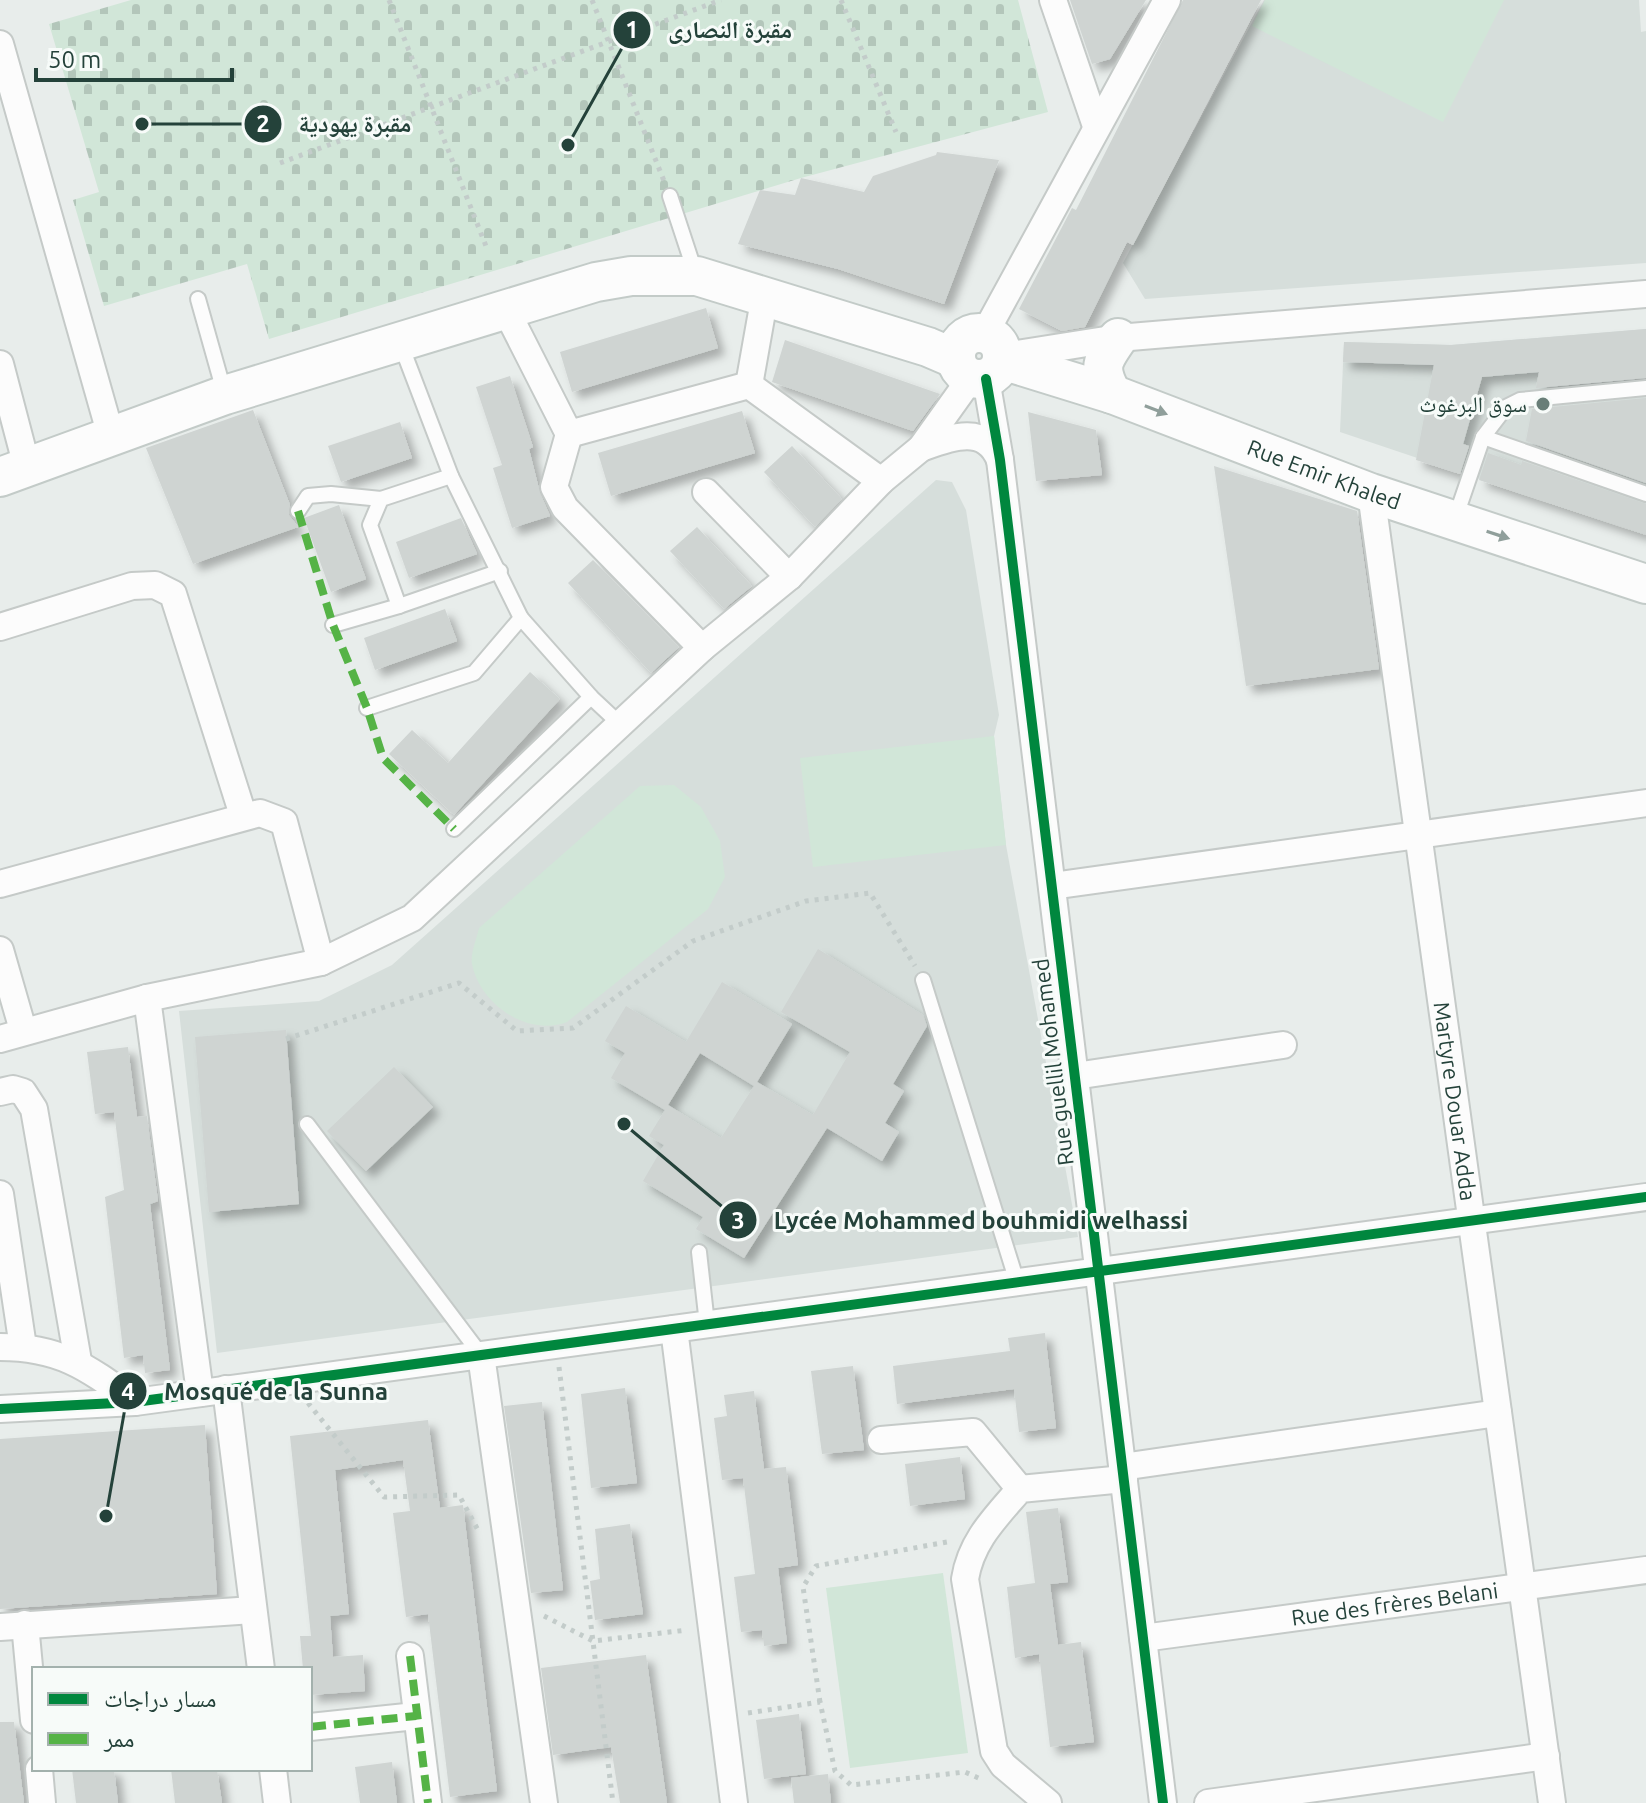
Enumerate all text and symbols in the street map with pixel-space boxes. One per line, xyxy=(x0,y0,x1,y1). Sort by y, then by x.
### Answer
callout: مقبرة النصارى xyxy=(612,6,808,54)
text: 1 xyxy=(625,16,639,43)
text: مقبرة النصارى xyxy=(668,16,792,44)
scale bar xyxy=(36,32,232,82)
text: 50 m xyxy=(48,46,101,73)
callout: مقبرة يهودية xyxy=(243,100,428,148)
text: 2 xyxy=(256,110,270,137)
text: مقبرة يهودية xyxy=(299,110,411,138)
place label: سوق البرغوث xyxy=(1419,391,1527,418)
marker: سوق البرغوث xyxy=(1534,395,1552,413)
one-way arrow xyxy=(1144,404,1168,417)
street label: Rue Emir Khaled xyxy=(1244,434,1404,514)
one-way arrow xyxy=(1486,529,1510,541)
street label: Rue guellil Mohamed xyxy=(1027,957,1078,1167)
street label: Martyre Douar Adda xyxy=(1429,1000,1482,1202)
callout: Lycée Mohammed bouhmidi welhassi xyxy=(718,1196,1204,1244)
text: 3 xyxy=(731,1207,745,1234)
text: Lycée Mohammed bouhmidi welhassi xyxy=(774,1207,1188,1234)
callout: Mosqué de la Sunna xyxy=(108,1367,404,1415)
text: 4 xyxy=(121,1378,135,1405)
text: Mosqué de la Sunna xyxy=(164,1378,388,1405)
street label: Rue des frères Belani xyxy=(1290,1577,1500,1630)
legend xyxy=(32,1667,312,1771)
text: مسار دراجات xyxy=(104,1685,216,1712)
text: ممر xyxy=(103,1725,135,1752)

